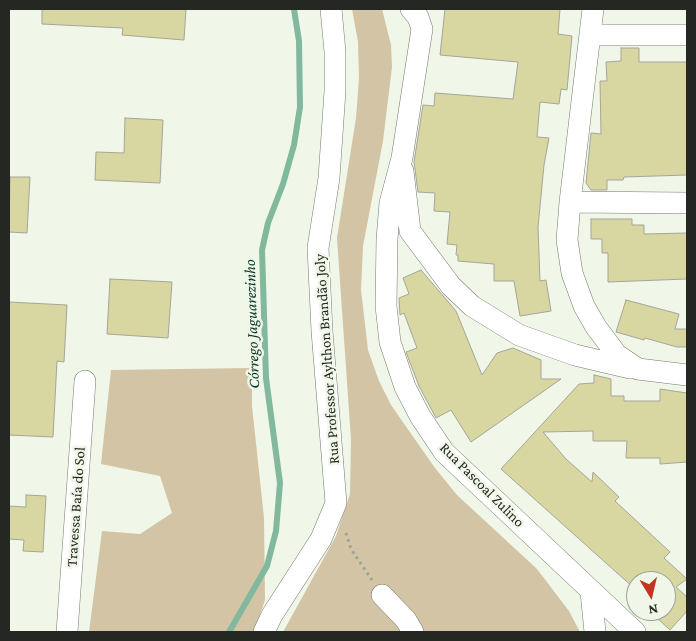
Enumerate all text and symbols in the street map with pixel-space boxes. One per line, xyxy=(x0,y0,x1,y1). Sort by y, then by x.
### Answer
street label: Rua Professor Aylthon Brandão Joly xyxy=(311,253,343,465)
water label: Córrego Jaguarezinho xyxy=(240,259,264,389)
street label: Rua Pascoal Zulino xyxy=(436,439,528,531)
street label: Travessa Baía do Sol xyxy=(63,446,89,568)
north arrow xyxy=(626,571,676,621)
text: N xyxy=(647,601,659,618)

